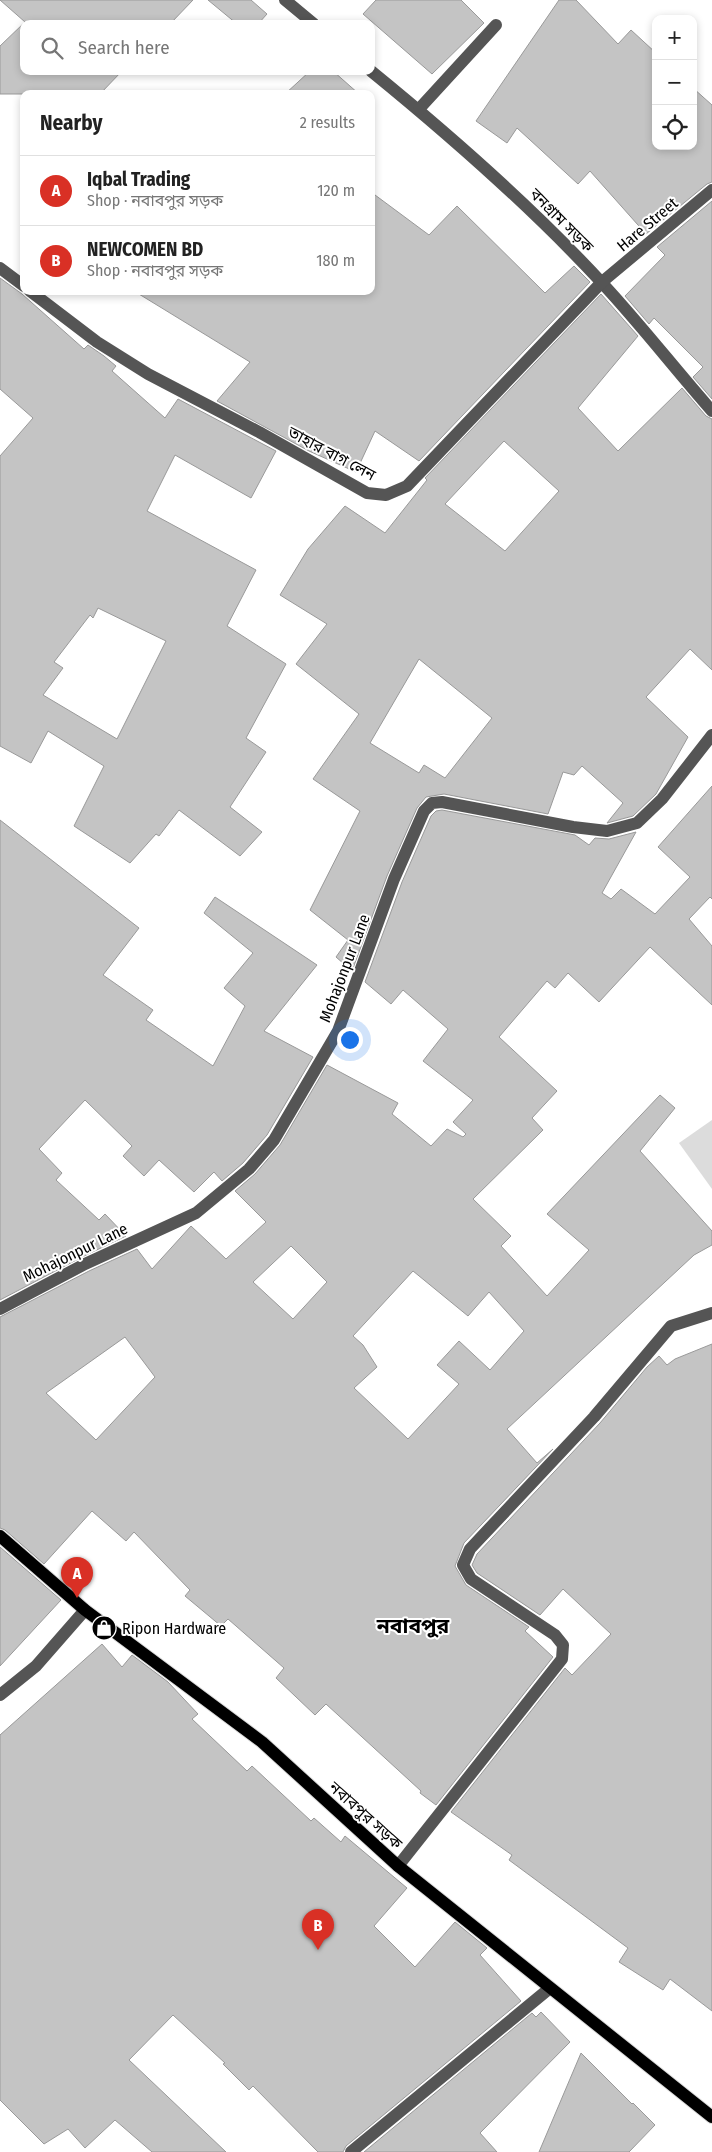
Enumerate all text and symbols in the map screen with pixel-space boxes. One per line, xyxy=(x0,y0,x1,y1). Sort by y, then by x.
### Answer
map controls xyxy=(652,15,697,150)
button: + xyxy=(652,15,697,60)
search box xyxy=(20,20,375,75)
icon: search xyxy=(38,34,66,62)
text: Search here xyxy=(78,36,170,59)
button: − xyxy=(652,60,697,105)
button: locate xyxy=(652,105,697,150)
text: Nearby xyxy=(40,110,102,136)
text: 2 results xyxy=(300,113,355,132)
text: Iqbal Trading xyxy=(87,168,190,191)
text: A xyxy=(52,181,60,200)
text: 120 m xyxy=(317,181,355,200)
street label: বনগ্রাম সড়ক xyxy=(525,184,598,257)
text: Shop · নবাবপুর সড়ক xyxy=(87,191,223,210)
street label: Hare Street xyxy=(613,193,682,255)
text: NEWCOMEN BD xyxy=(87,238,203,261)
text: B xyxy=(52,251,60,270)
text: 180 m xyxy=(316,251,355,270)
text: Shop · নবাবপুর সড়ক xyxy=(87,261,223,280)
street label: তাহার বাগ লেন xyxy=(284,422,379,485)
street label: Mohajonpur Lane xyxy=(315,911,374,1025)
your location xyxy=(337,1027,363,1053)
street label: Mohajonpur Lane xyxy=(20,1219,131,1286)
pin: A xyxy=(61,1557,93,1598)
district label: নবাবপুর xyxy=(376,1613,450,1639)
shop icon: Ripon Hardware xyxy=(91,1615,117,1641)
place label: Ripon Hardware xyxy=(122,1619,226,1638)
street label: নবাবপুর সড়ক xyxy=(324,1777,407,1854)
pin: B xyxy=(302,1909,334,1950)

